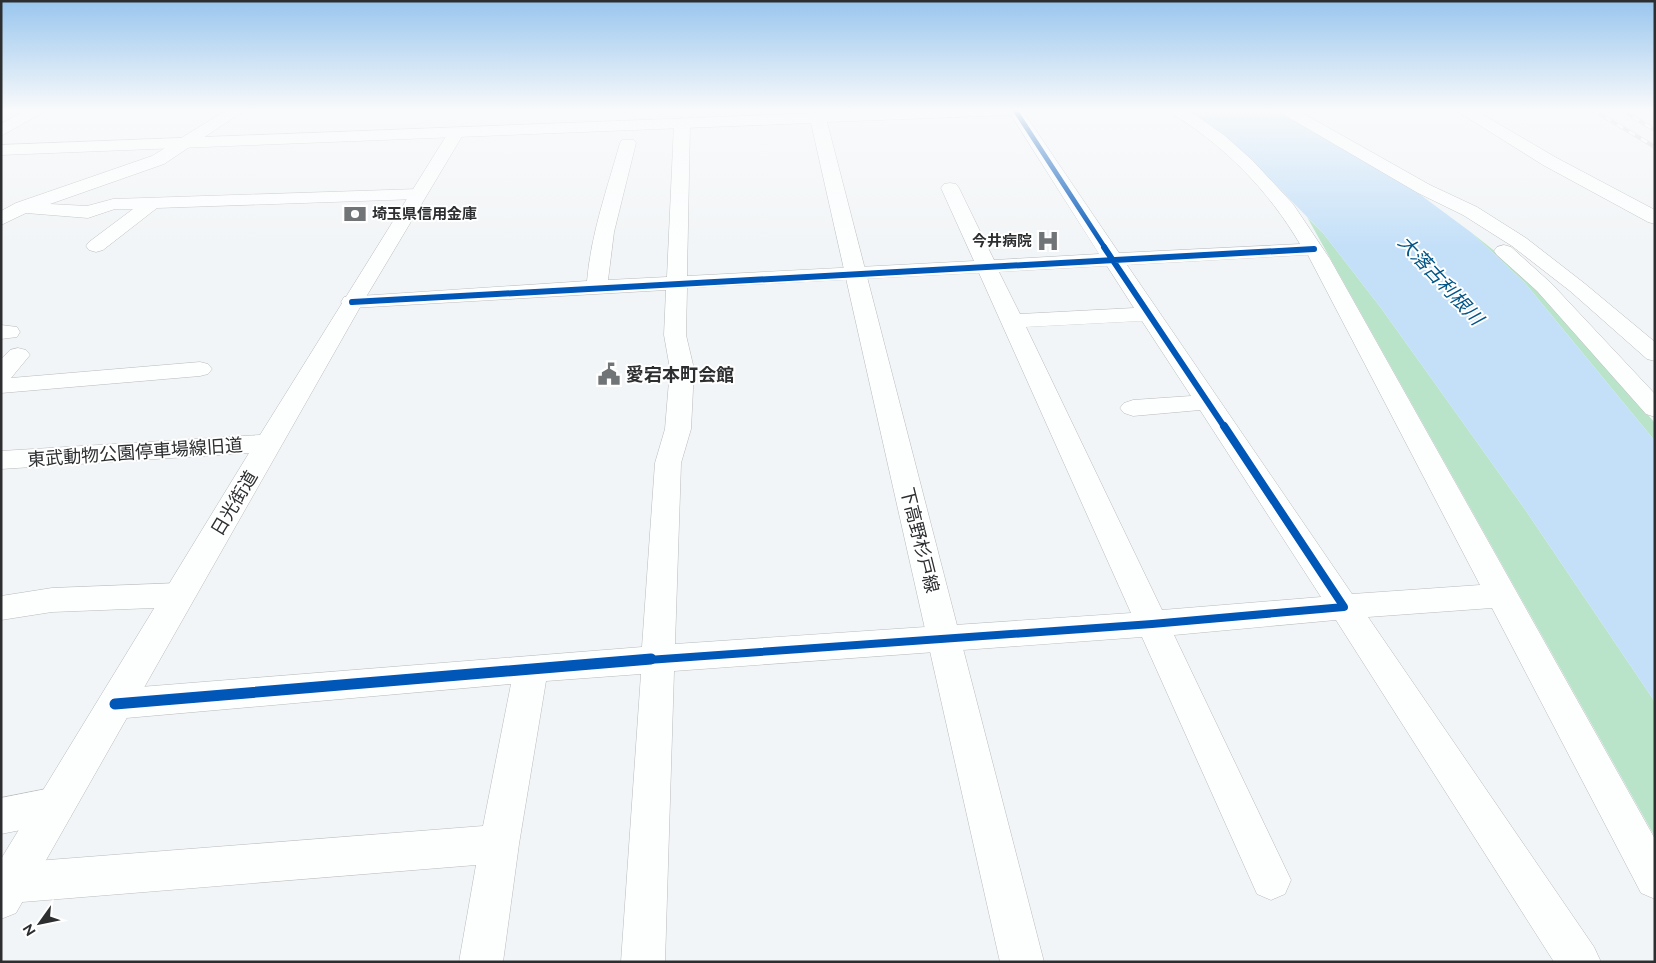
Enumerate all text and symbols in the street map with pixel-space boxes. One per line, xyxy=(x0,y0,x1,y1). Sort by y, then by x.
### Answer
bank icon: 埼玉県信用金庫 xyxy=(342,201,368,227)
place label: 埼玉県信用金庫 xyxy=(372,205,477,223)
hospital icon: 今井病院 xyxy=(1035,228,1061,254)
water label: 大落古利根川 xyxy=(1394,231,1489,331)
place label: 今井病院 xyxy=(972,232,1032,250)
public building icon: 愛宕本町会館 xyxy=(596,361,622,387)
place label: 愛宕本町会館 xyxy=(626,364,734,385)
street label: 東武動物公園停車場線旧道 xyxy=(27,434,243,470)
street label: 日光街道 xyxy=(206,467,262,539)
street label: 下高野杉戸線 xyxy=(897,485,943,595)
north arrow xyxy=(15,898,65,948)
text: N xyxy=(19,921,39,939)

